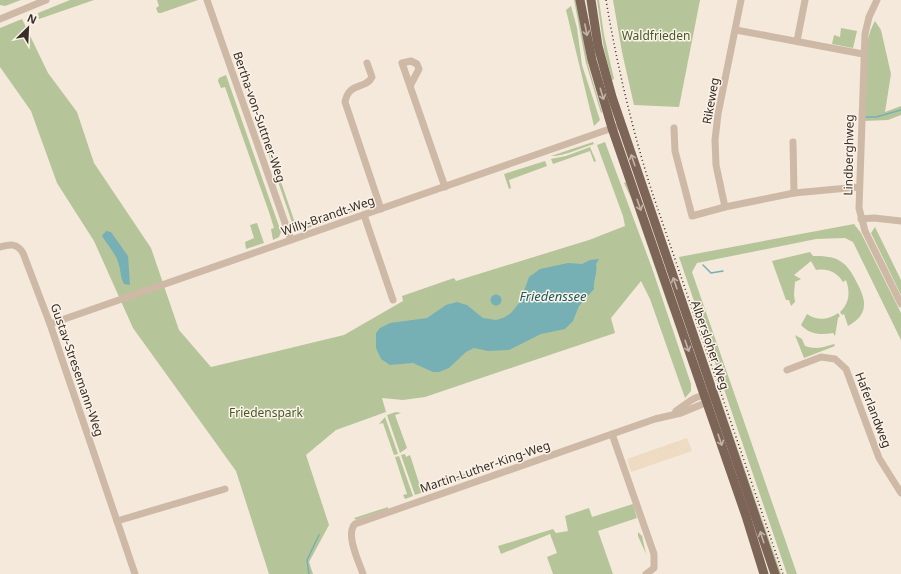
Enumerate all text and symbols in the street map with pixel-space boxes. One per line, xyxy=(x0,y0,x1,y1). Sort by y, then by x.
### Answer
north arrow xyxy=(8,8,48,48)
text: N xyxy=(25,10,39,27)
one-way arrow xyxy=(582,23,590,36)
park label: Waldfrieden xyxy=(622,27,690,44)
street label: Bertha-von-Suttner-Weg xyxy=(229,49,290,184)
street label: Rikeweg xyxy=(698,76,723,126)
one-way arrow xyxy=(599,88,606,101)
street label: Lindberghweg xyxy=(839,114,858,196)
one-way arrow xyxy=(628,154,636,166)
street label: Willy-Brandt-Weg xyxy=(279,192,377,239)
one-way arrow xyxy=(636,198,643,211)
one-way arrow xyxy=(671,277,679,289)
water label: Friedenssee xyxy=(520,287,587,305)
street label: Albersloher Weg xyxy=(687,298,734,392)
street label: Gustav-Stresemann-Weg xyxy=(47,301,108,439)
one-way arrow xyxy=(684,339,691,352)
street label: Haferlandweg xyxy=(851,370,896,450)
park label: Friedenspark xyxy=(229,404,304,421)
one-way arrow xyxy=(716,434,724,446)
street label: Martin-Luther-King-Weg xyxy=(418,436,552,497)
one-way arrow xyxy=(758,531,766,543)

